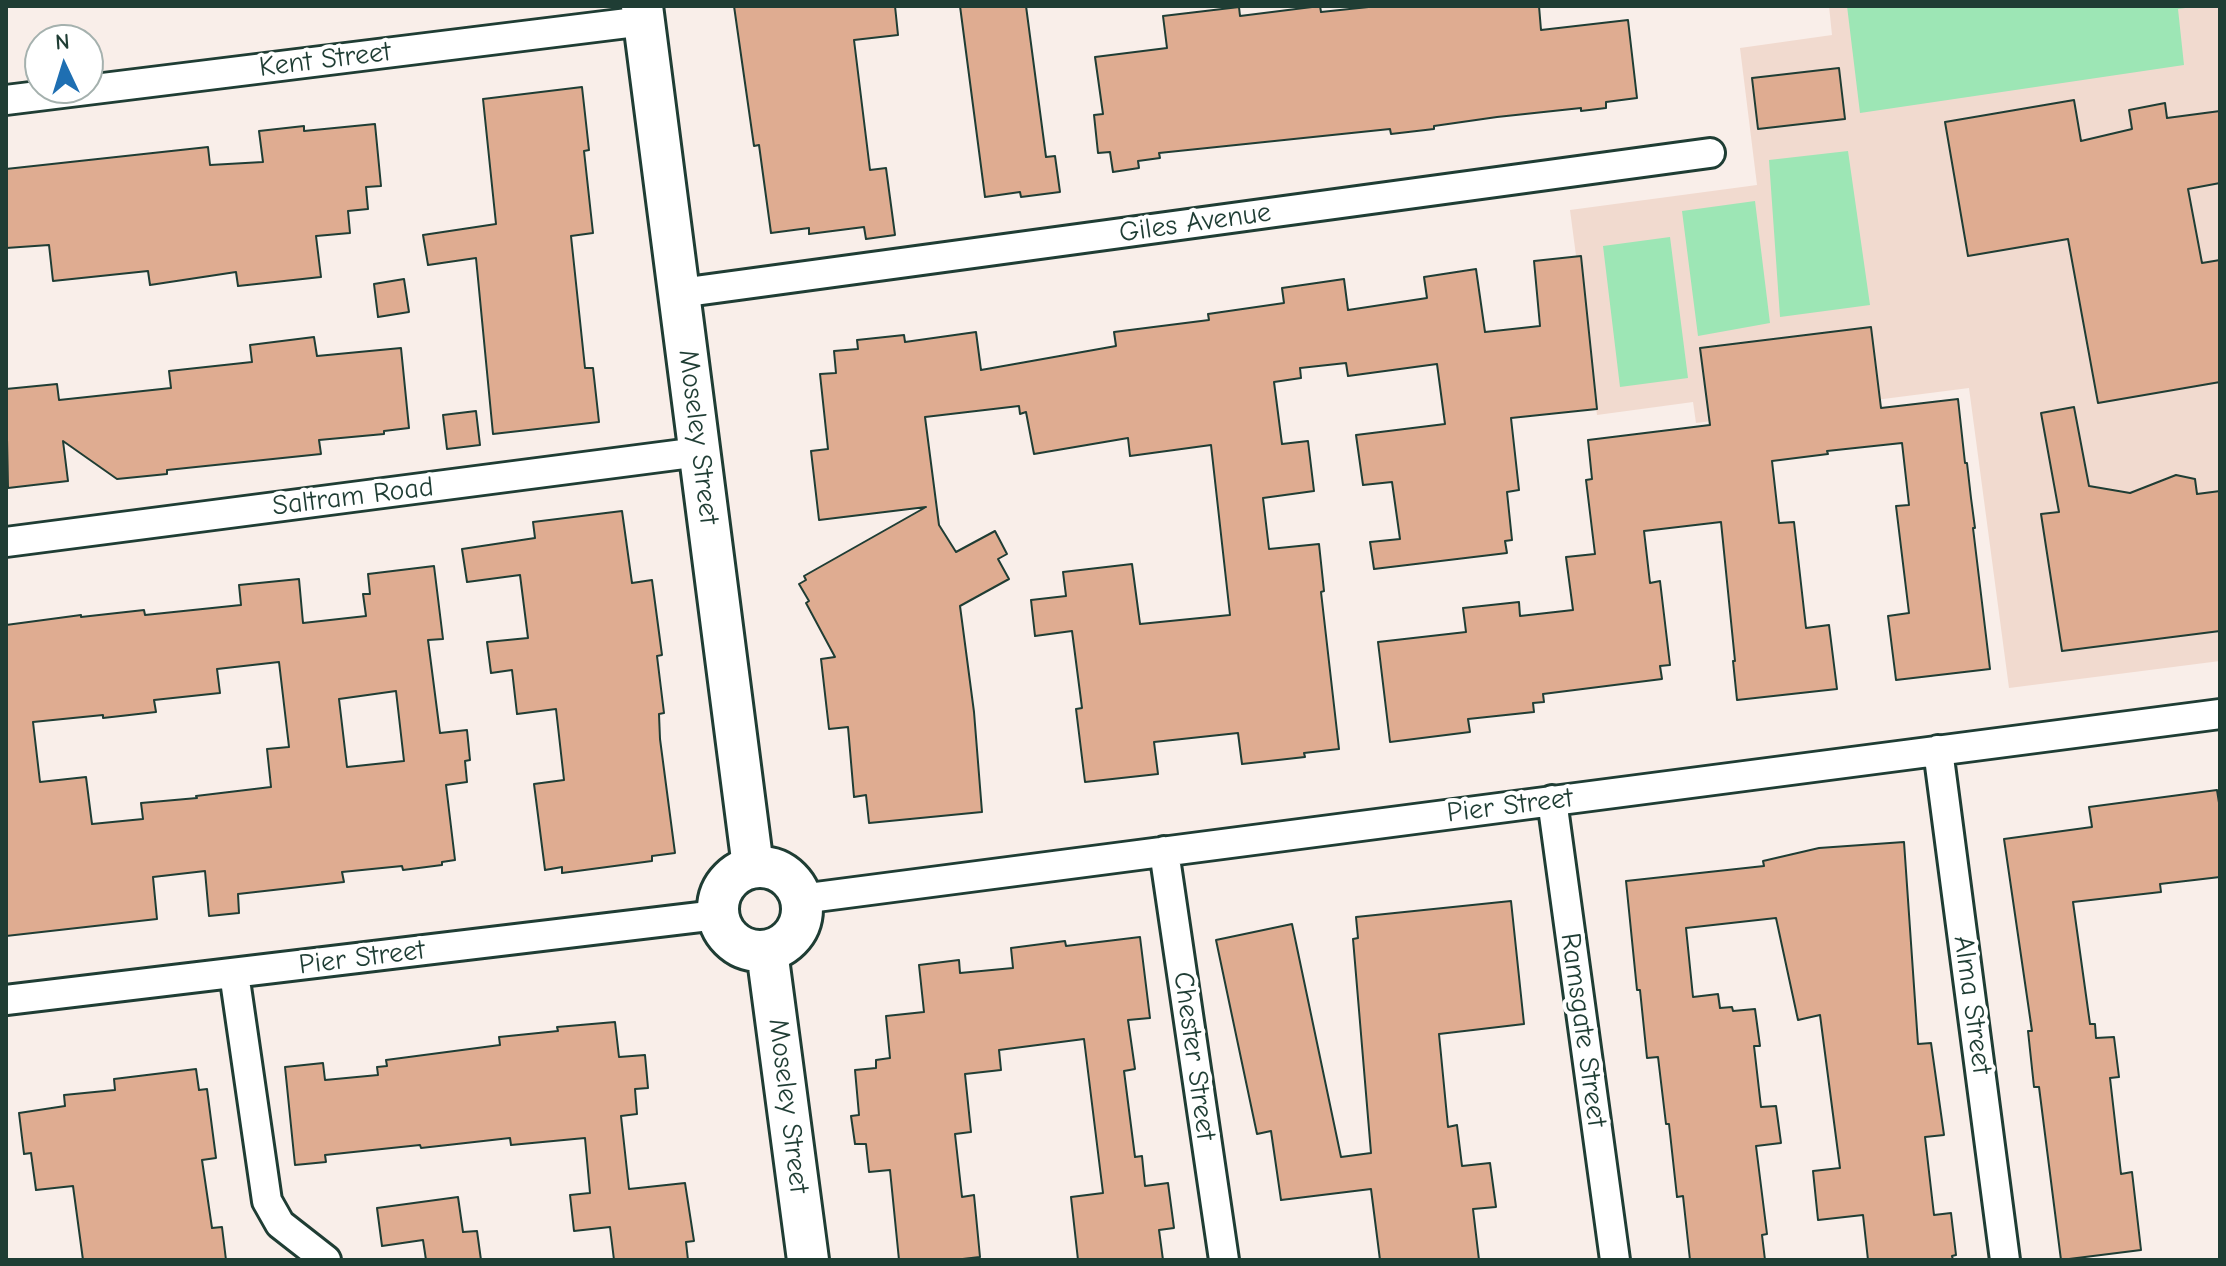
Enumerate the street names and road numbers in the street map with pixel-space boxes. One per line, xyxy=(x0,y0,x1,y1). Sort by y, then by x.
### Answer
street label: Kent Street xyxy=(257,35,393,85)
street label: Giles Avenue xyxy=(1117,196,1273,250)
street label: Moseley Street xyxy=(671,348,725,526)
street label: Saltram Road xyxy=(271,470,435,524)
street label: Pier Street xyxy=(1445,782,1575,830)
street label: Ramsgate Street xyxy=(1553,931,1613,1129)
street label: Pier Street xyxy=(297,934,427,982)
street label: Alma Street xyxy=(1946,934,1998,1076)
street label: Chester Street xyxy=(1166,970,1222,1142)
street label: Moseley Street xyxy=(761,1017,815,1195)

